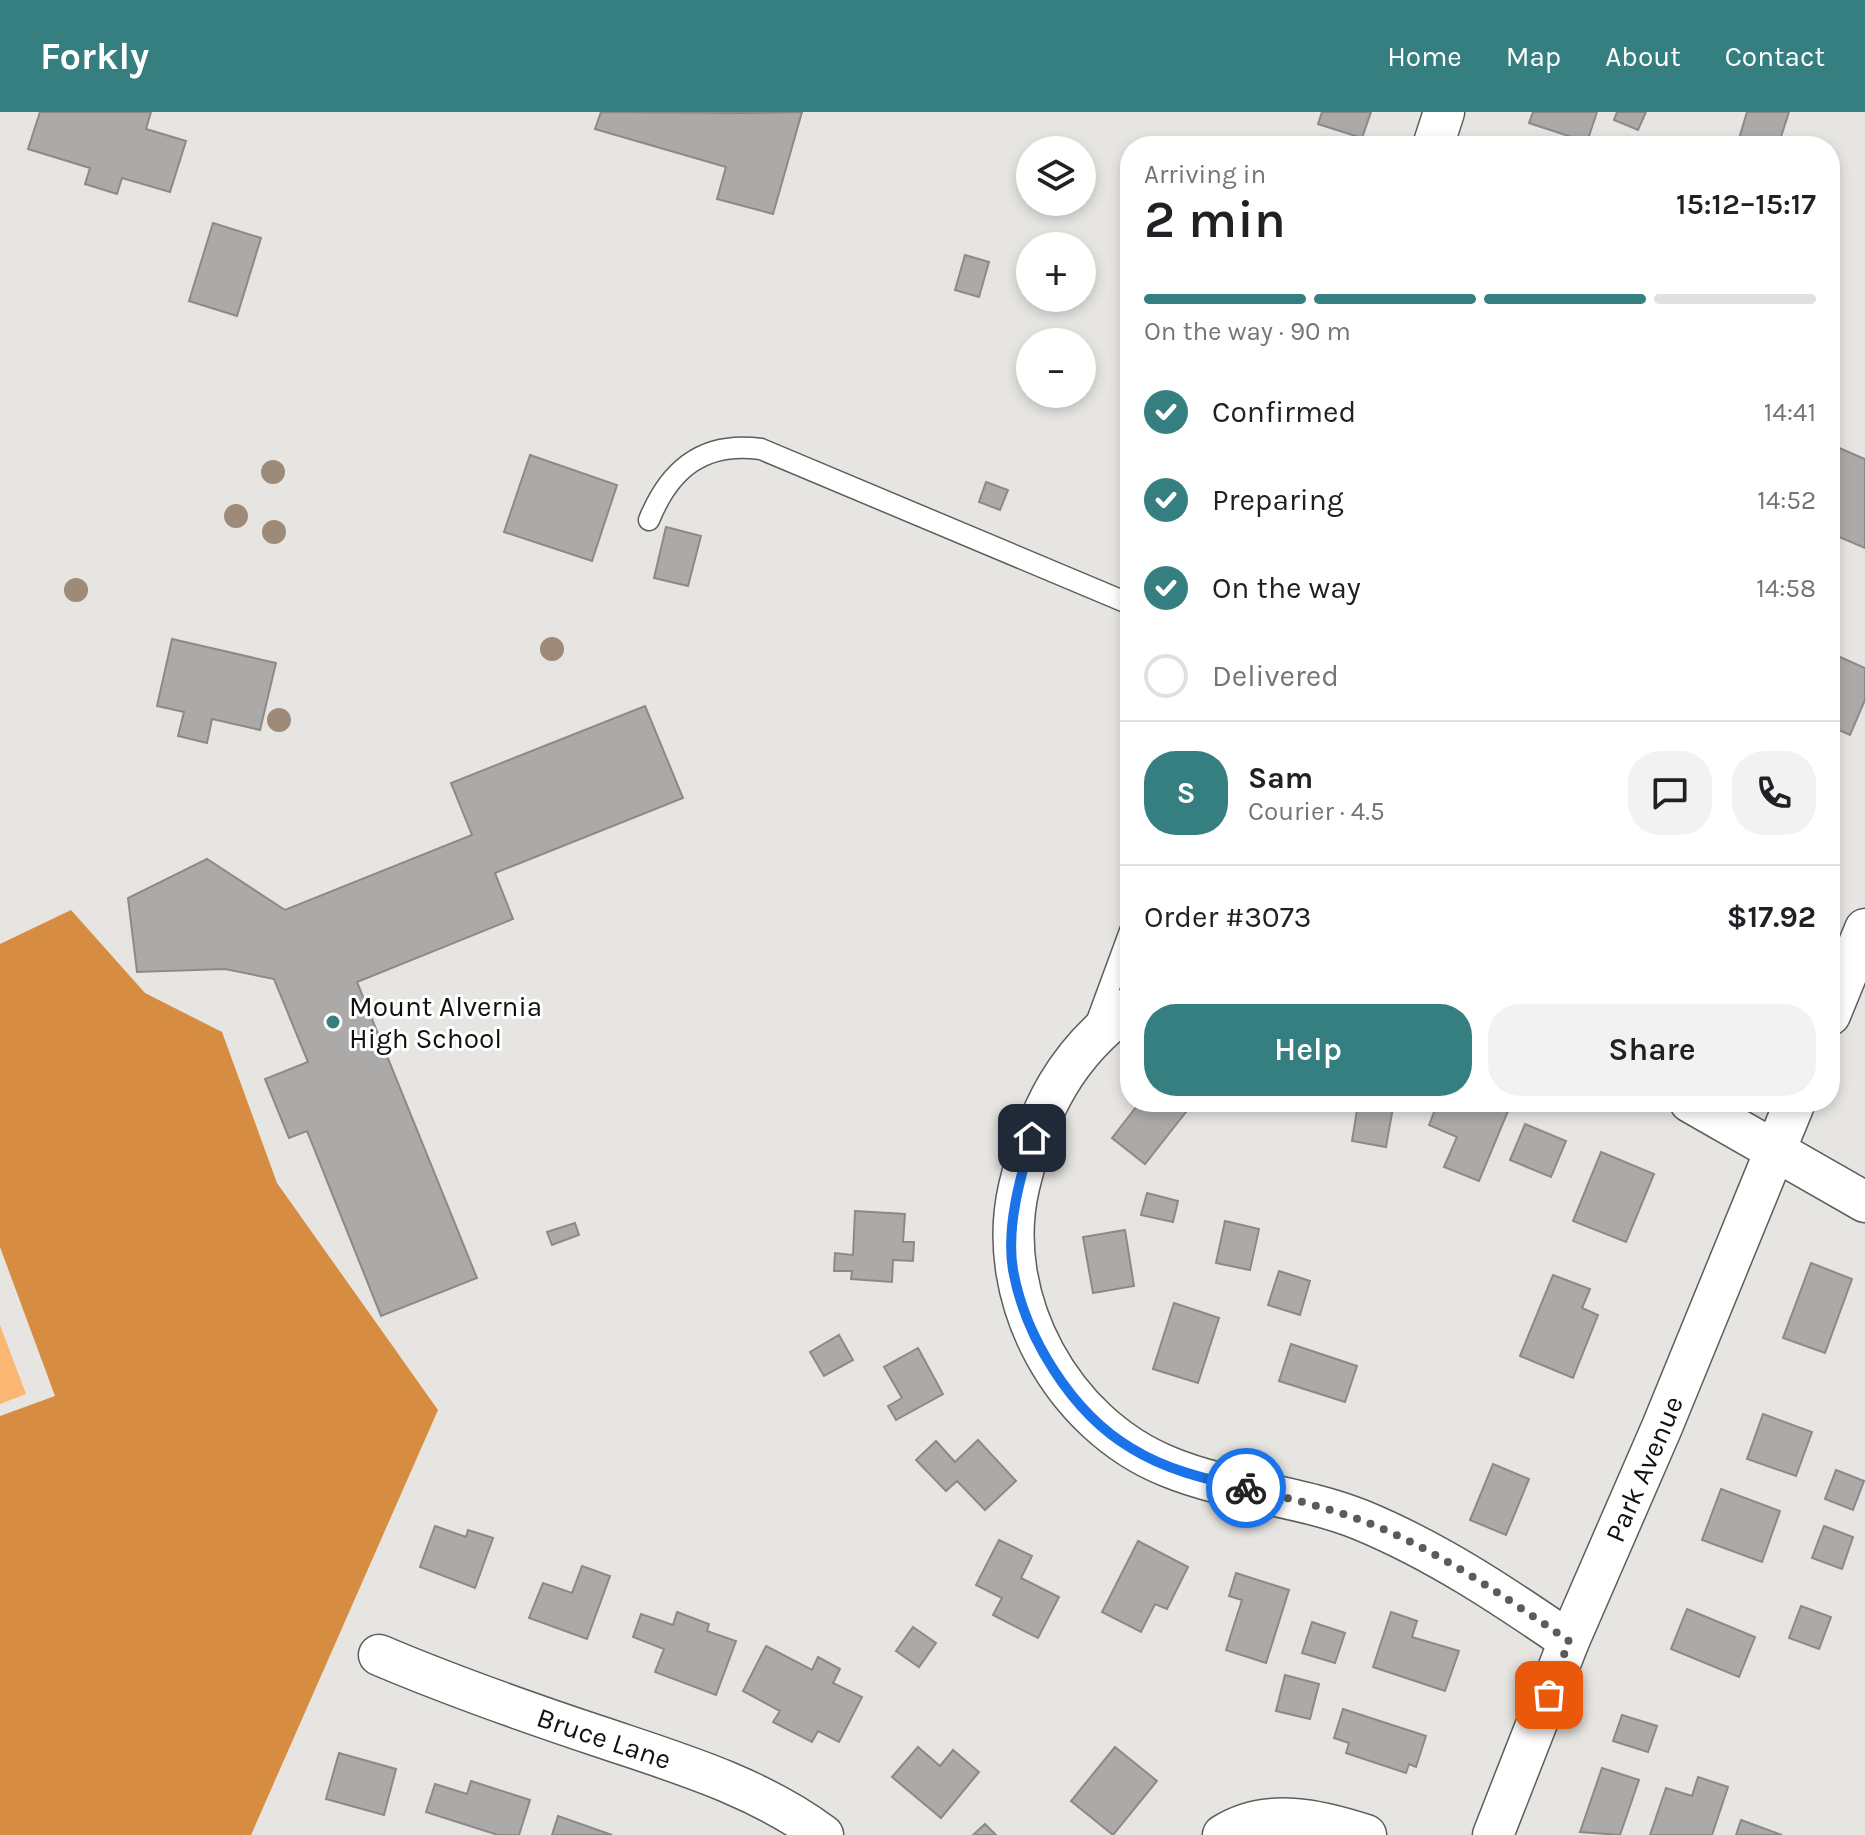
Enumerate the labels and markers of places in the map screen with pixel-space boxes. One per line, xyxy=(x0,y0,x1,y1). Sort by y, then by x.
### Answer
place label: Mount Alvernia High School xyxy=(349,990,542,1055)
marker: Mount Alvernia High School xyxy=(324,1013,342,1031)
pin xyxy=(998,1104,1066,1172)
pin xyxy=(1515,1661,1583,1729)

